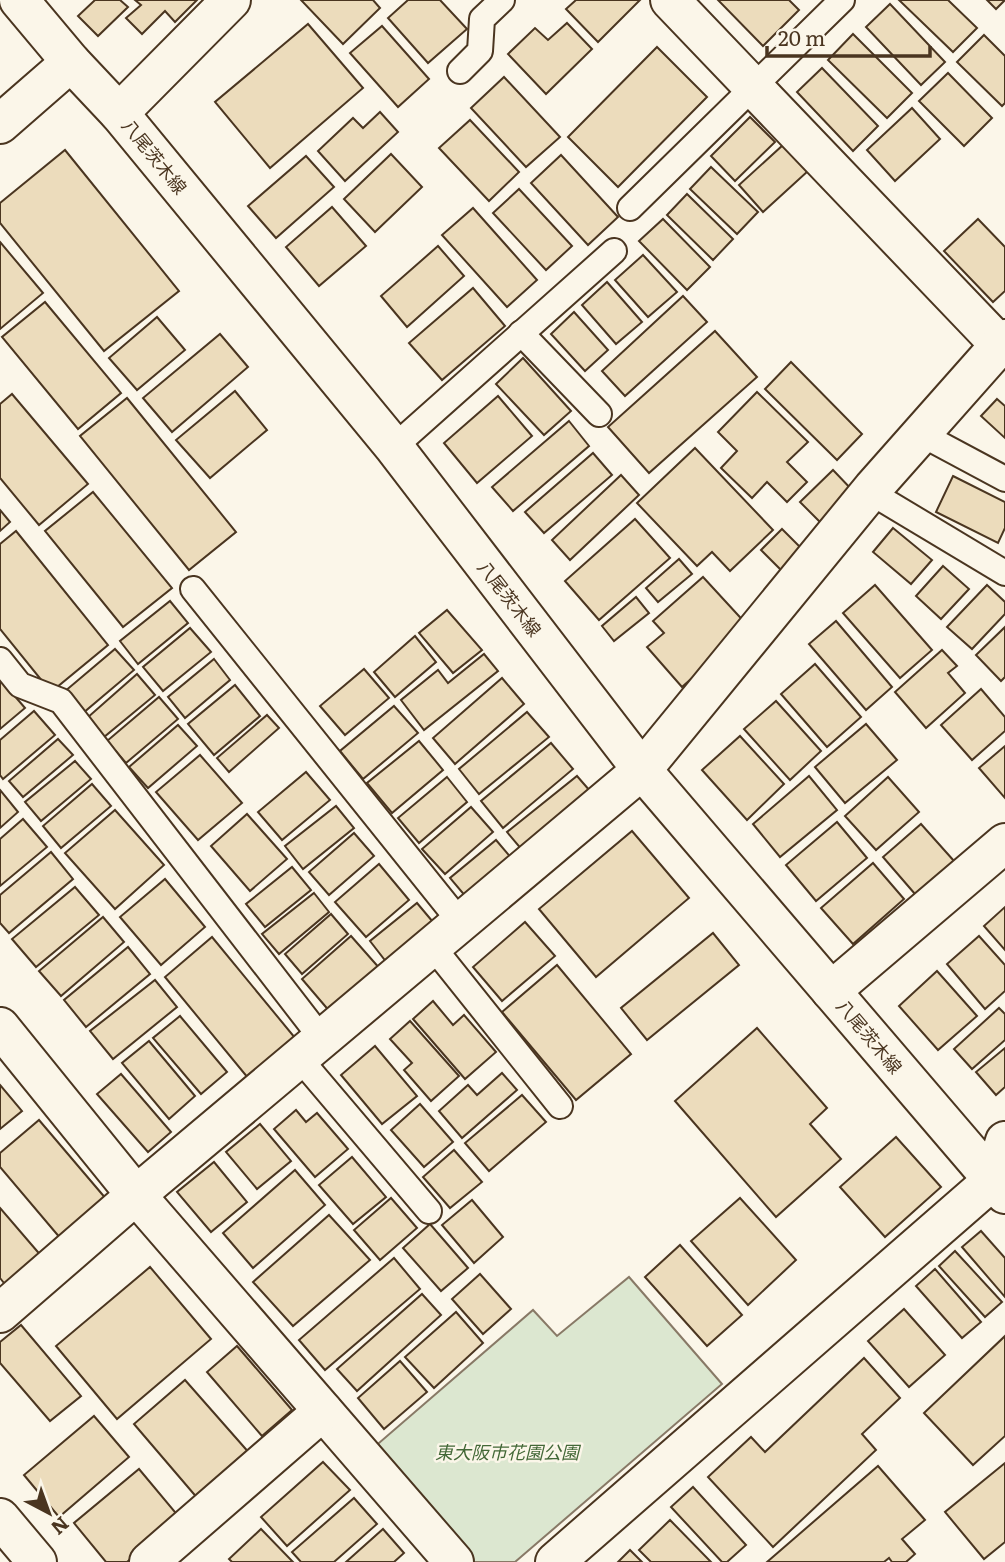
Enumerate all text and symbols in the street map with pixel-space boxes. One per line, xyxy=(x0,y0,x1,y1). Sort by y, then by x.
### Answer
scale bar xyxy=(767,14,930,58)
text: 20 m xyxy=(778,21,825,52)
street label: 八尾茨木線 xyxy=(116,113,194,199)
street label: 八尾茨木線 xyxy=(472,554,548,642)
street label: 八尾茨木線 xyxy=(831,993,909,1079)
park label: 東大阪市花園公園 xyxy=(435,1438,582,1465)
north arrow xyxy=(14,1478,84,1548)
text: N xyxy=(46,1511,76,1542)

